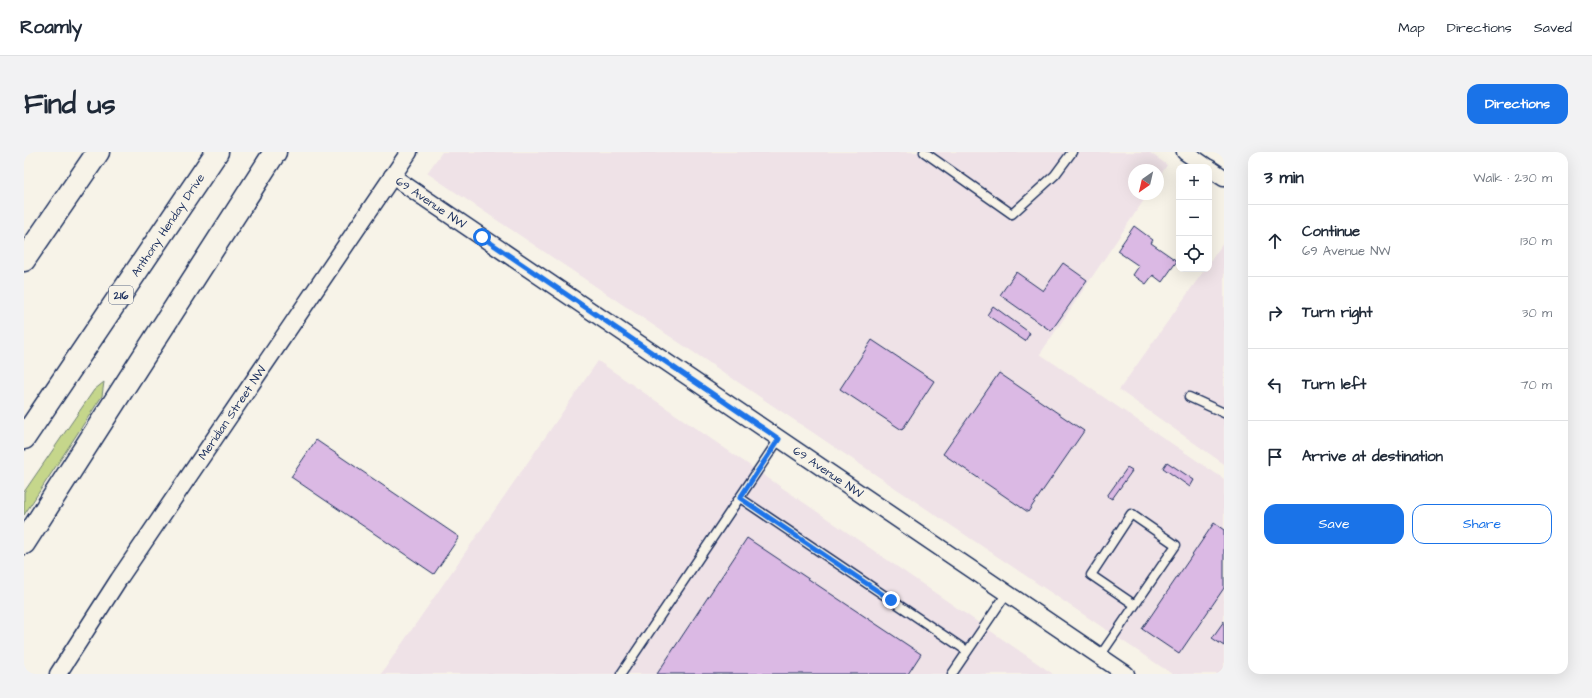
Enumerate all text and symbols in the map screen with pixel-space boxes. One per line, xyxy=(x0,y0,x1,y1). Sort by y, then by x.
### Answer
text: Roamly xyxy=(20,14,82,41)
text: Map xyxy=(1398,18,1425,38)
text: Directions xyxy=(1447,18,1512,38)
text: Saved xyxy=(1534,18,1572,38)
button: Directions xyxy=(1467,84,1568,124)
text: Find us xyxy=(24,85,115,124)
north arrow xyxy=(1128,164,1164,200)
map controls xyxy=(1176,164,1212,272)
button: + xyxy=(1176,164,1212,200)
text: 3 min xyxy=(1264,166,1304,190)
text: Walk · 230 m xyxy=(1473,169,1552,187)
street label: Anthony Henday Drive xyxy=(127,170,209,280)
street label: 69 Avenue NW xyxy=(392,172,470,233)
button: − xyxy=(1176,200,1212,236)
text: Continue xyxy=(1302,221,1360,242)
route start xyxy=(473,228,491,246)
icon: ahead xyxy=(1264,230,1286,252)
text: 130 m xyxy=(1520,232,1552,250)
button: locate xyxy=(1176,236,1212,272)
text: 69 Avenue NW xyxy=(1302,242,1391,260)
road number: 216 xyxy=(109,286,133,304)
icon: right xyxy=(1264,302,1286,324)
text: Turn right xyxy=(1302,302,1373,323)
text: 30 m xyxy=(1522,304,1552,322)
street label: Meridian Street NW xyxy=(194,362,270,463)
icon: left xyxy=(1264,374,1286,396)
text: Turn left xyxy=(1302,374,1366,395)
text: 70 m xyxy=(1520,376,1552,394)
street label: 69 Avenue NW xyxy=(789,442,867,502)
icon: arrive xyxy=(1264,446,1286,468)
text: Arrive at destination xyxy=(1302,446,1443,467)
button: Save xyxy=(1264,504,1404,544)
button: Share xyxy=(1412,504,1552,544)
route end xyxy=(882,591,900,609)

